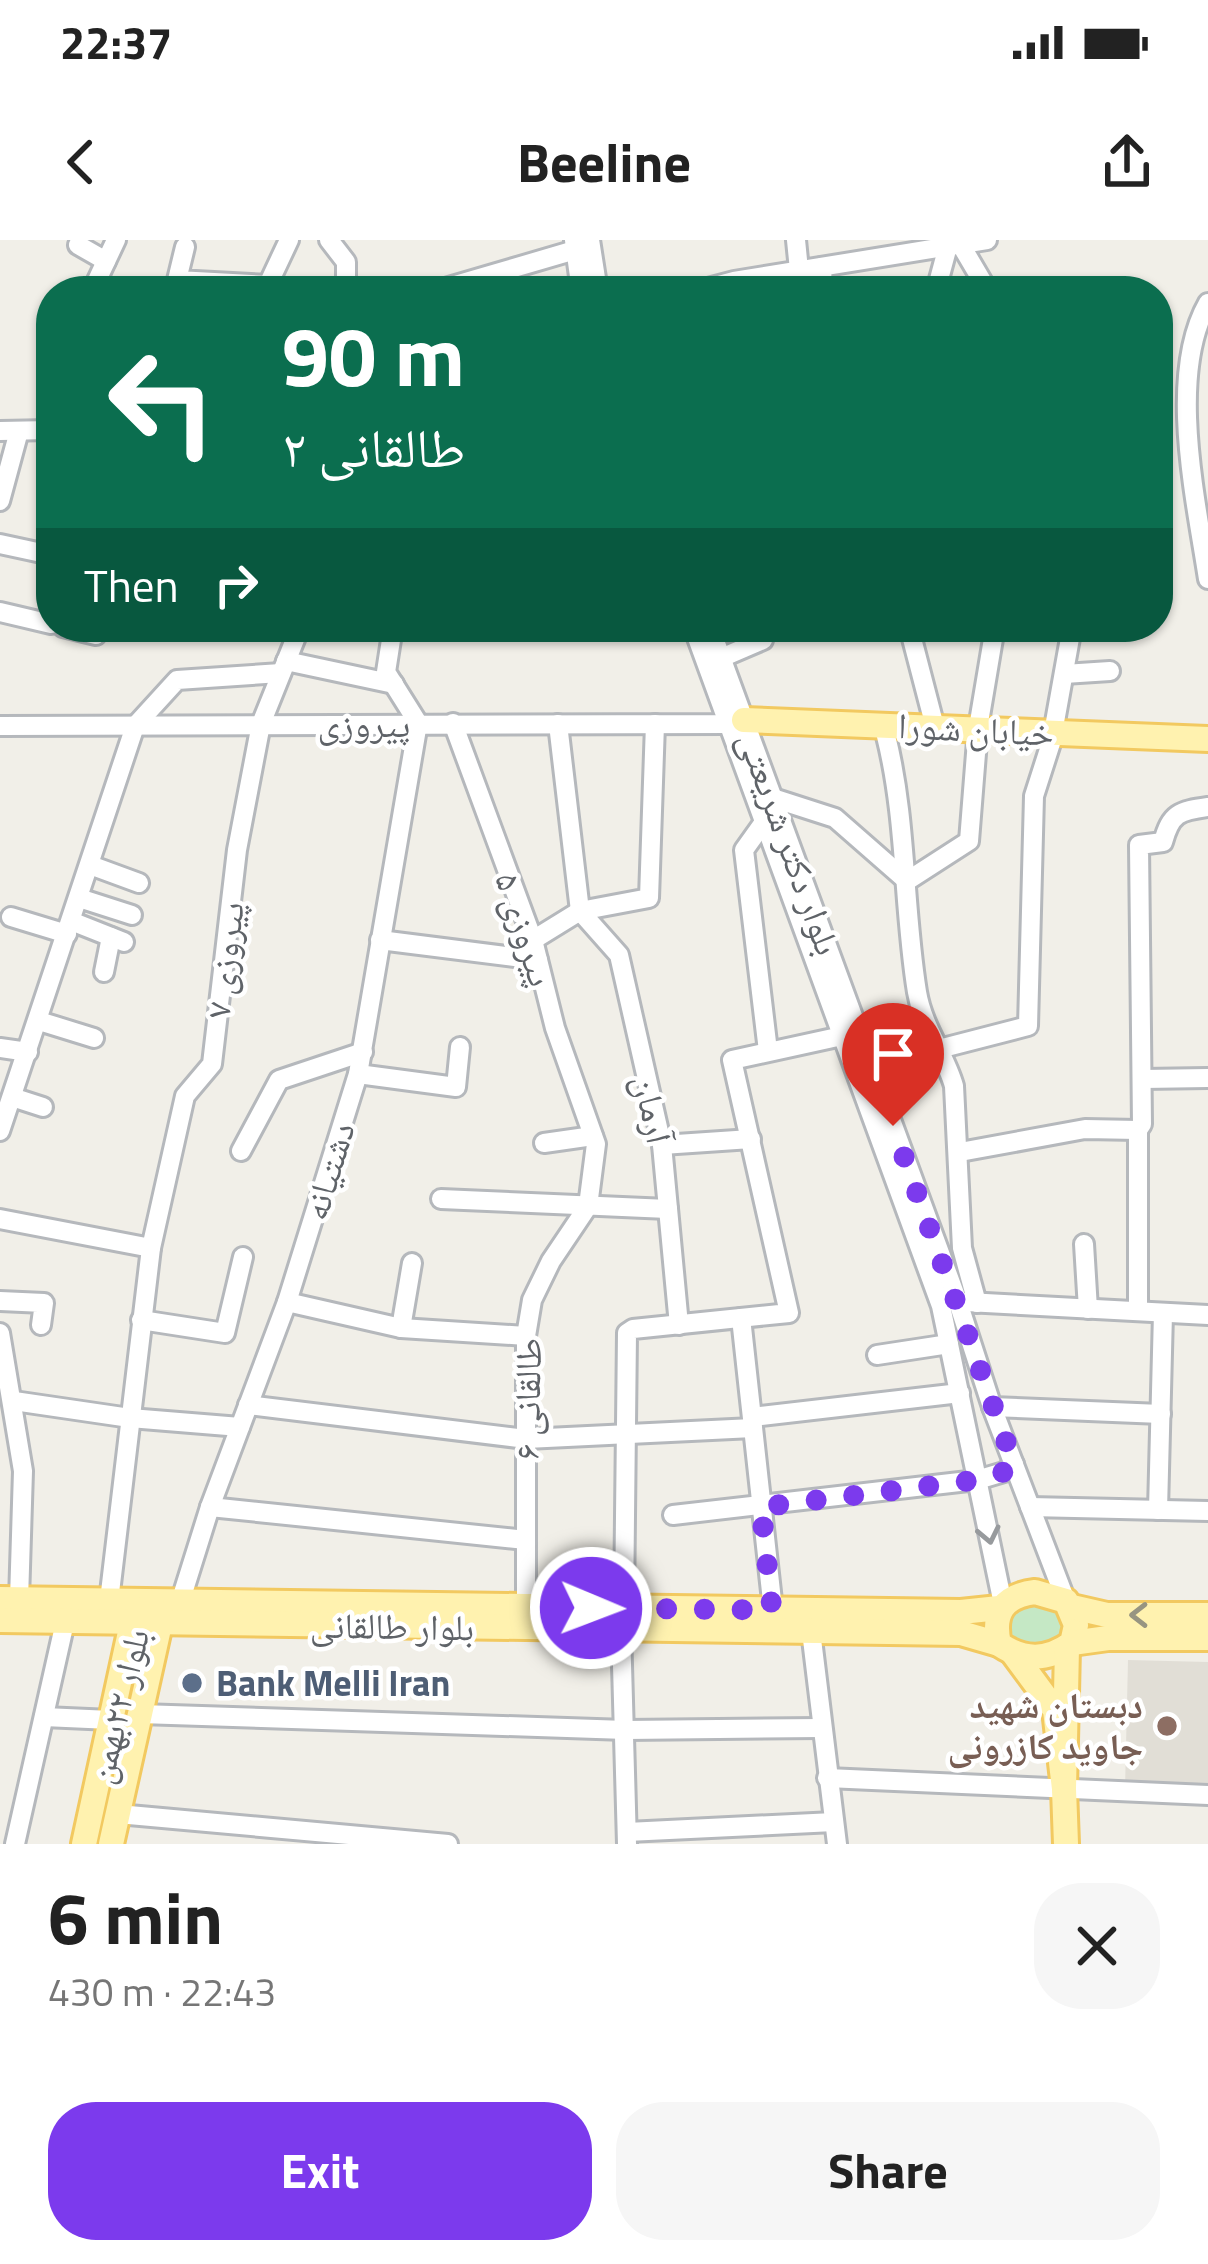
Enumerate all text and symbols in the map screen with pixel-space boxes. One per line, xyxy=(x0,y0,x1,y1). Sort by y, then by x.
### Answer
text: 22:37 xyxy=(60,8,172,76)
text: Beeline xyxy=(517,121,691,203)
icon: back xyxy=(48,129,114,195)
icon: share xyxy=(1094,129,1160,195)
text: 90 m xyxy=(282,291,465,419)
icon: left xyxy=(84,324,240,480)
text: طالقانی ۲ xyxy=(282,406,465,488)
text: Then xyxy=(84,551,179,619)
icon: right xyxy=(203,552,269,618)
street label: پیروزی xyxy=(318,696,410,751)
street label: خیابان شورا xyxy=(897,697,1055,760)
street label: بلوار دکتر شریعتی xyxy=(725,723,856,962)
street label: پیروزی ۵ xyxy=(481,865,570,993)
street label: پیروزی ۷ xyxy=(189,899,258,1021)
pin xyxy=(842,1003,944,1126)
icon: arrive xyxy=(860,1021,926,1087)
street label: آرمان xyxy=(619,1069,688,1149)
street label: دشتیانه xyxy=(287,1115,368,1227)
street label: طالقانی ۶ xyxy=(498,1337,555,1461)
one-way arrow xyxy=(975,1525,1001,1545)
position arrow xyxy=(528,1545,654,1671)
street label: بلوار طالقانی xyxy=(309,1597,475,1654)
one-way arrow xyxy=(1129,1602,1147,1628)
street label: بلوار ۲۲بهمن xyxy=(72,1623,163,1789)
place label: Bank Melli Iran xyxy=(216,1655,450,1710)
marker: Bank Melli Iran xyxy=(179,1670,205,1696)
place label: دبستان شهید جاوید کازرونی xyxy=(948,1677,1143,1773)
marker: دبستان شهید جاوید کازرونی xyxy=(1154,1713,1180,1739)
text: 6 min xyxy=(48,1862,223,1972)
button: close xyxy=(1034,1883,1160,2009)
text: 430 m · 22:43 xyxy=(48,1962,276,2021)
button: Exit xyxy=(48,2102,592,2240)
button: Share xyxy=(616,2102,1160,2240)

